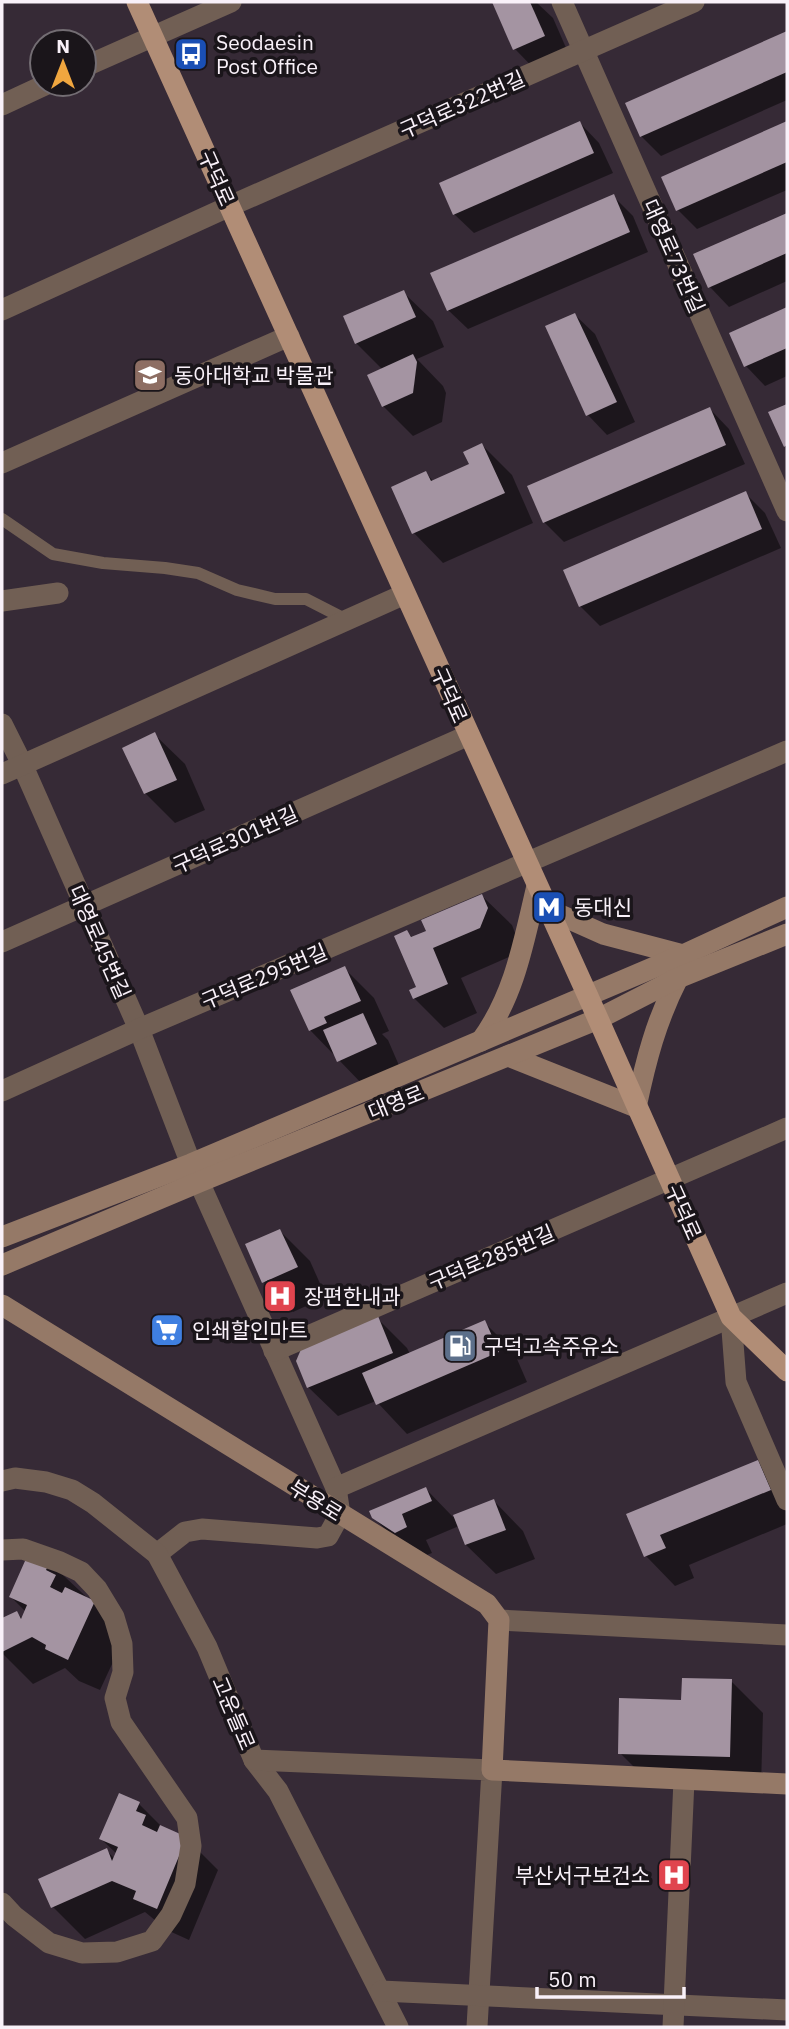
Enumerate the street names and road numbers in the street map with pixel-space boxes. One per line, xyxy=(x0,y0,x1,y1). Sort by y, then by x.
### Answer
street label: 구덕로322번길 xyxy=(395,64,529,144)
street label: 구덕로 xyxy=(192,146,242,210)
street label: 대영로73번길 xyxy=(636,195,712,317)
street label: 구덕로 xyxy=(425,663,475,727)
street label: 구덕로301번길 xyxy=(168,799,302,879)
street label: 대영로45번길 xyxy=(62,881,138,1003)
street label: 구덕로295번길 xyxy=(197,937,331,1015)
street label: 대영로 xyxy=(364,1078,428,1126)
street label: 구덕로 xyxy=(659,1180,709,1244)
street label: 구덕로285번길 xyxy=(424,1218,558,1296)
street label: 부용로 xyxy=(284,1473,348,1527)
street label: 고운들로 xyxy=(206,1672,262,1754)

